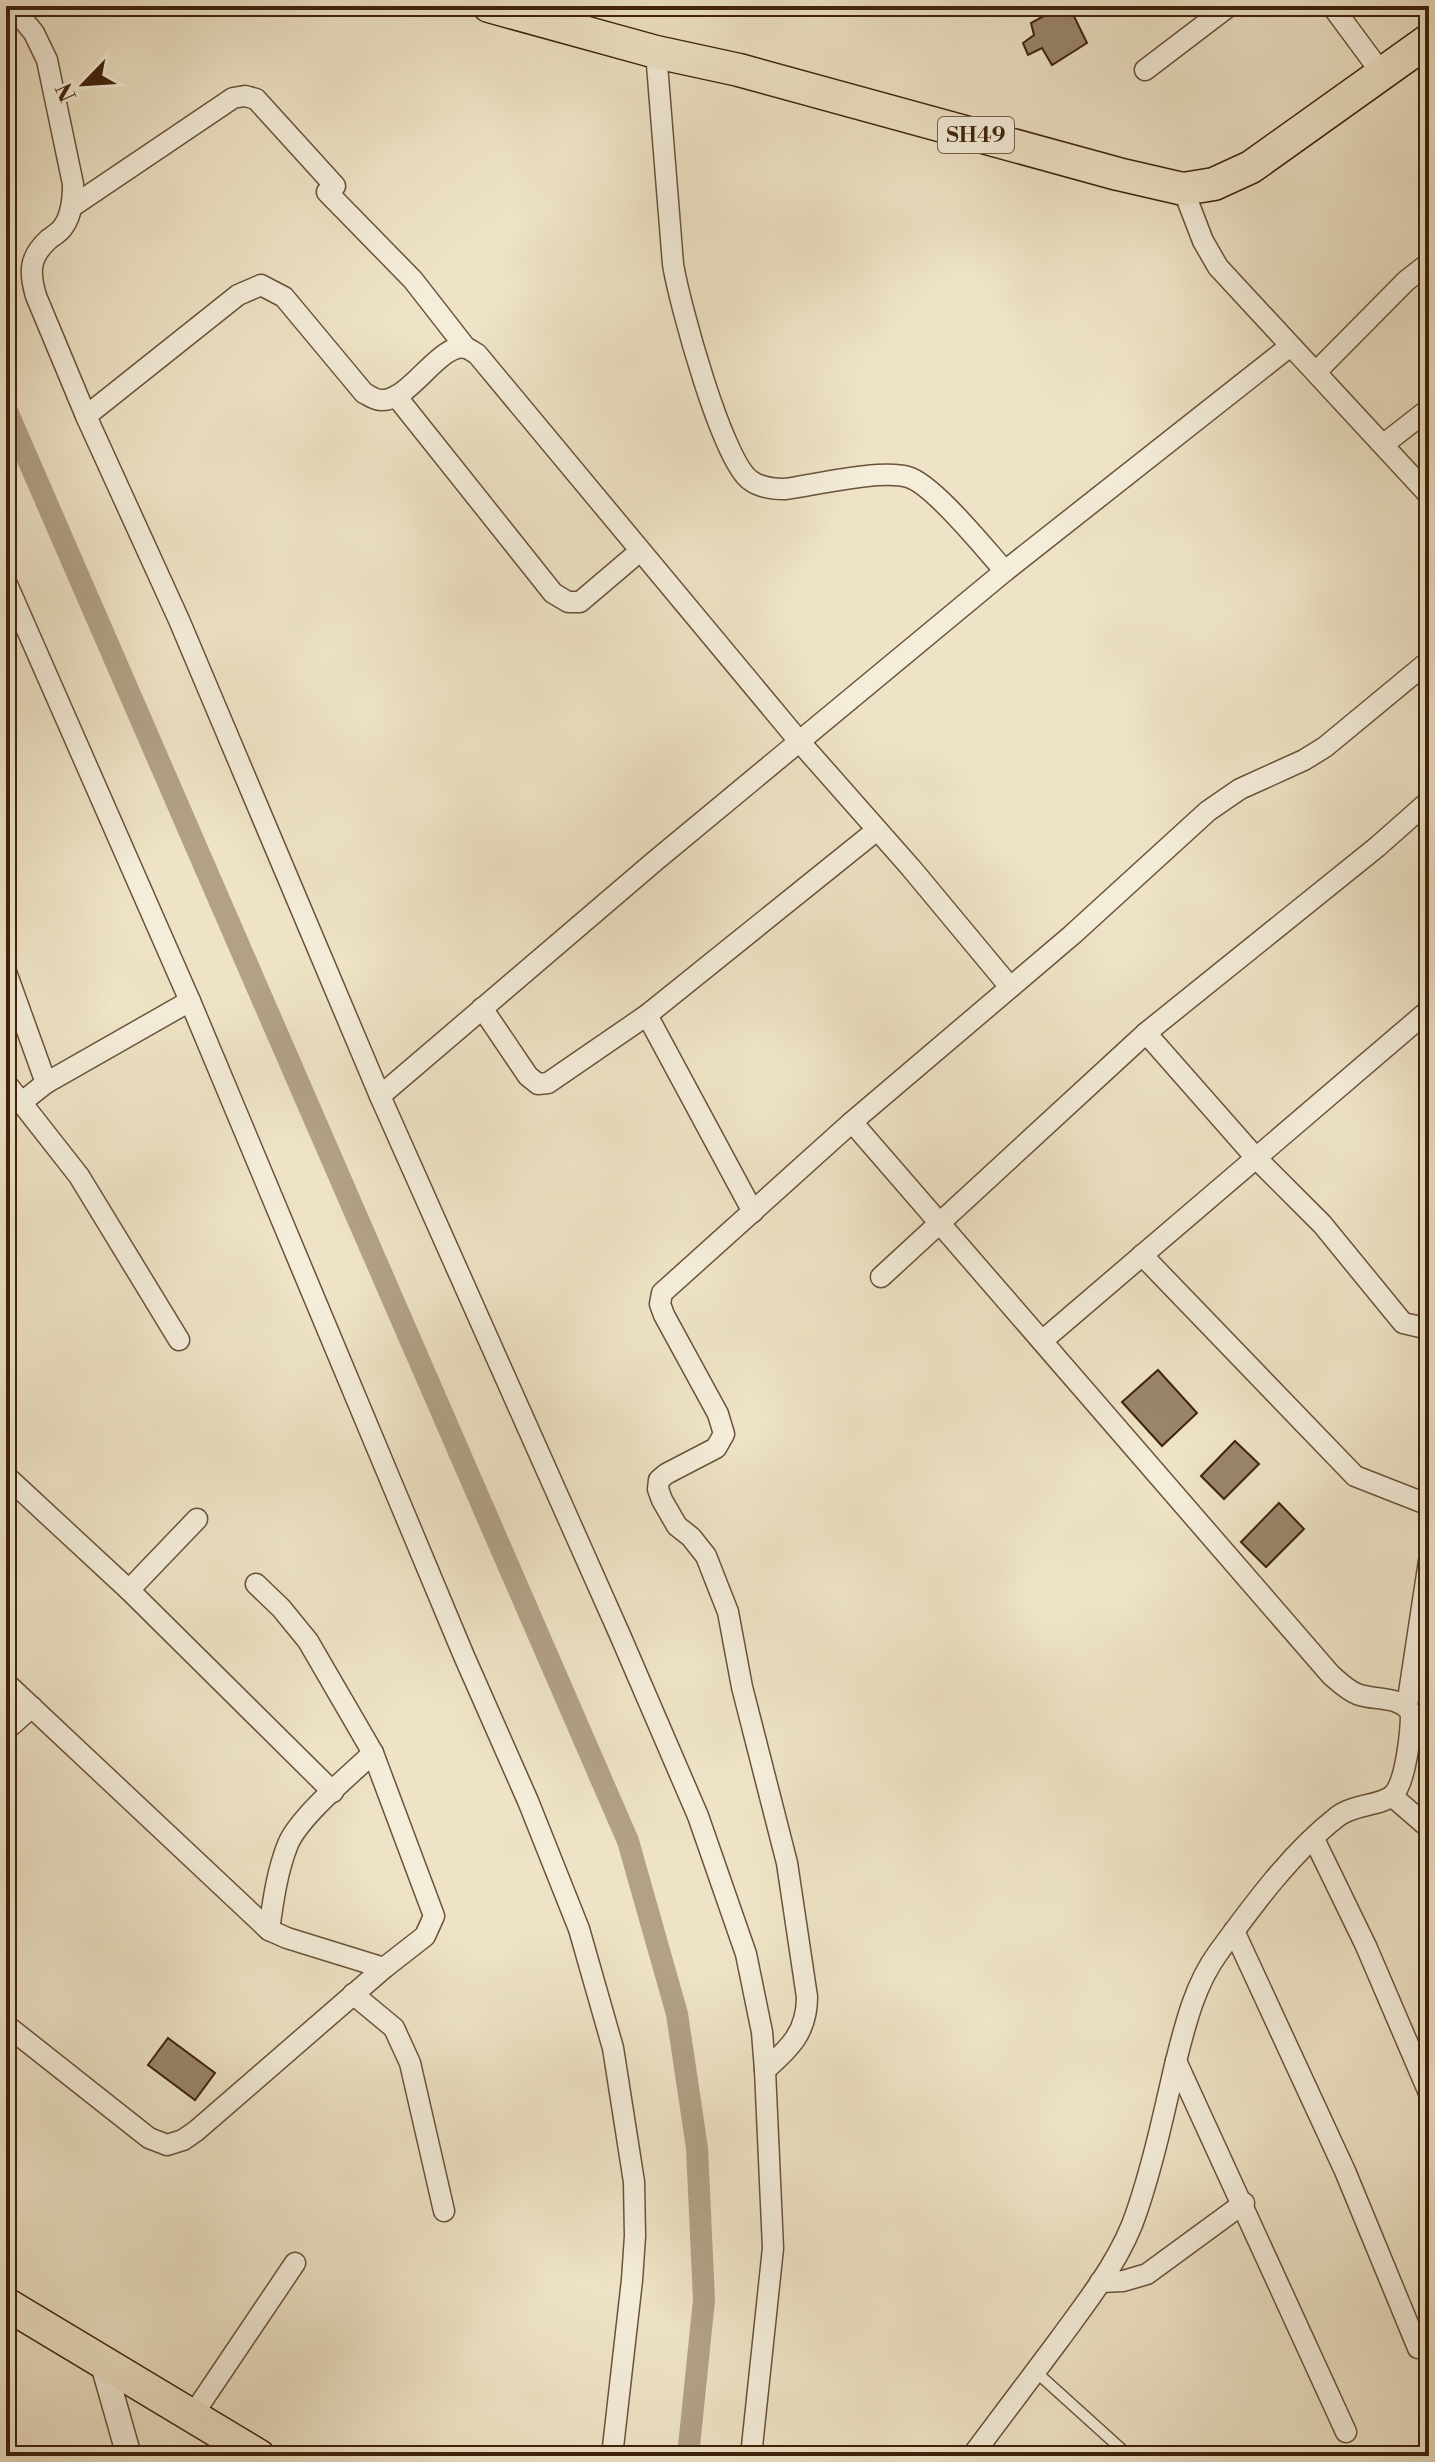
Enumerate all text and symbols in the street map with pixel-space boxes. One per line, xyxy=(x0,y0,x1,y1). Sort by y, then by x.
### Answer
north arrow xyxy=(44,44,124,124)
text: N xyxy=(51,78,83,105)
road number: SH49 xyxy=(938,117,1014,153)

